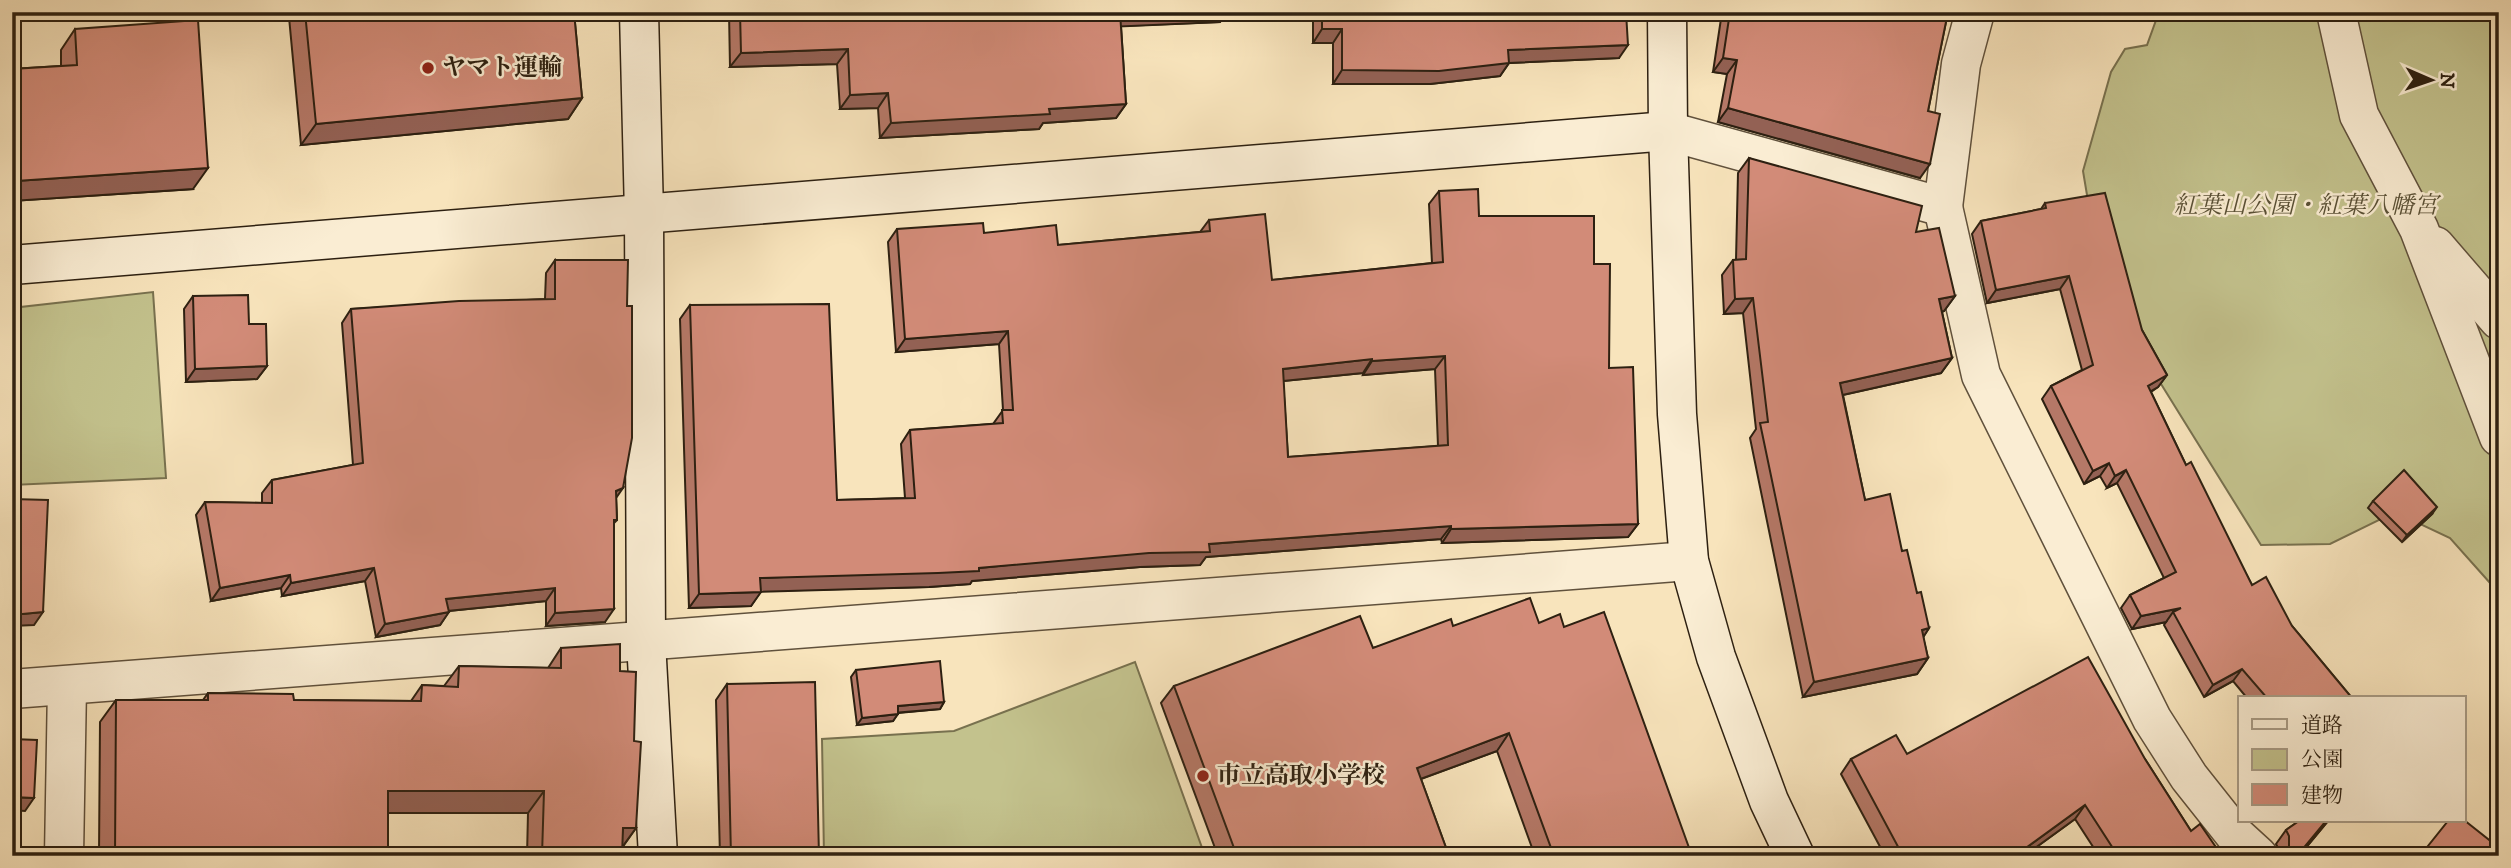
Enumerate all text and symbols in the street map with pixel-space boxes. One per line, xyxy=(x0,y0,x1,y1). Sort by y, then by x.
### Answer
north arrow xyxy=(2396,46,2466,116)
place label: ヤマト運輸 xyxy=(442,53,562,83)
marker: ヤマト運輸 xyxy=(420,60,436,76)
text: N xyxy=(2435,72,2458,89)
park label: 紅葉山公園・紅葉八幡宮 xyxy=(2174,191,2442,221)
legend xyxy=(2238,696,2466,822)
text: 道路 xyxy=(2301,713,2343,739)
text: 公園 xyxy=(2301,747,2343,773)
place label: 市立高取小学校 xyxy=(1217,761,1385,791)
marker: 市立高取小学校 xyxy=(1195,768,1211,784)
text: 建物 xyxy=(2301,783,2343,809)

